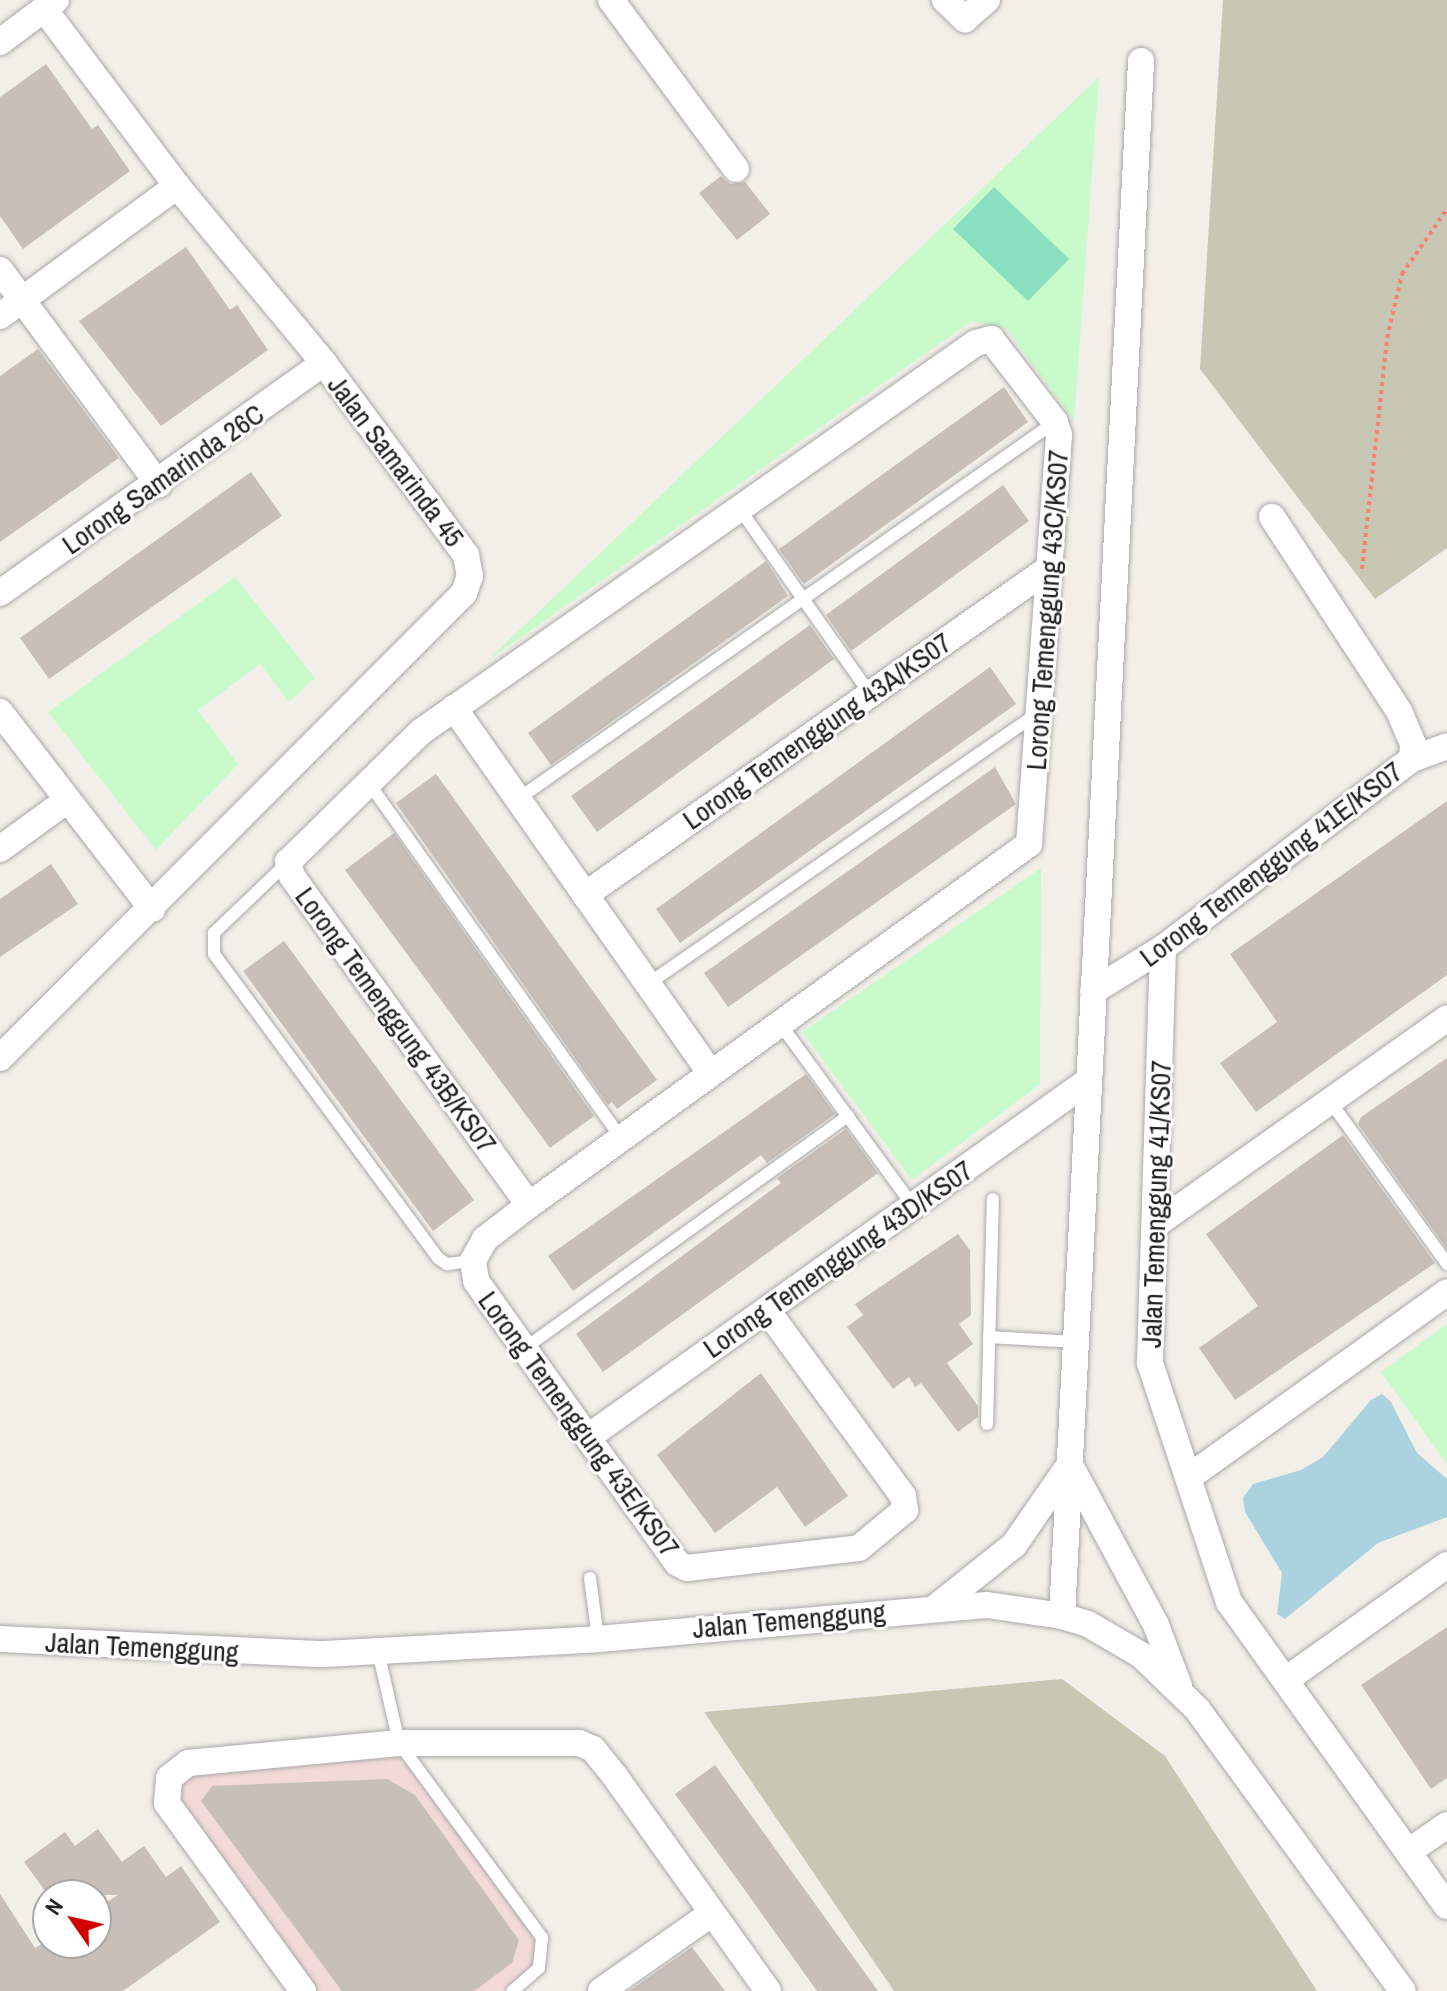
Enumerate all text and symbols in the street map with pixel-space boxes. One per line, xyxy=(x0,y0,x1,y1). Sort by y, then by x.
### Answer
street label: Jalan Samarinda 45 xyxy=(321,369,471,553)
street label: Lorong Samarinda 26C xyxy=(56,397,270,561)
street label: Lorong Temenggung 43C/KS07 xyxy=(1019,448,1075,772)
street label: Lorong Temenggung 43A/KS07 xyxy=(676,625,958,837)
street label: Lorong Temenggung 41E/KS07 xyxy=(1133,754,1409,974)
street label: Lorong Temenggung 43B/KS07 xyxy=(288,881,504,1159)
street label: Jalan Temenggung 41/KS07 xyxy=(1134,1059,1178,1349)
street label: Lorong Temenggung 43D/KS07 xyxy=(697,1153,979,1365)
street label: Lorong Temenggung 43E/KS07 xyxy=(471,1285,687,1563)
street label: Jalan Temenggung xyxy=(691,1595,887,1645)
street label: Jalan Temenggung xyxy=(44,1625,240,1669)
north arrow xyxy=(32,1879,112,1959)
text: N xyxy=(38,1893,70,1920)

